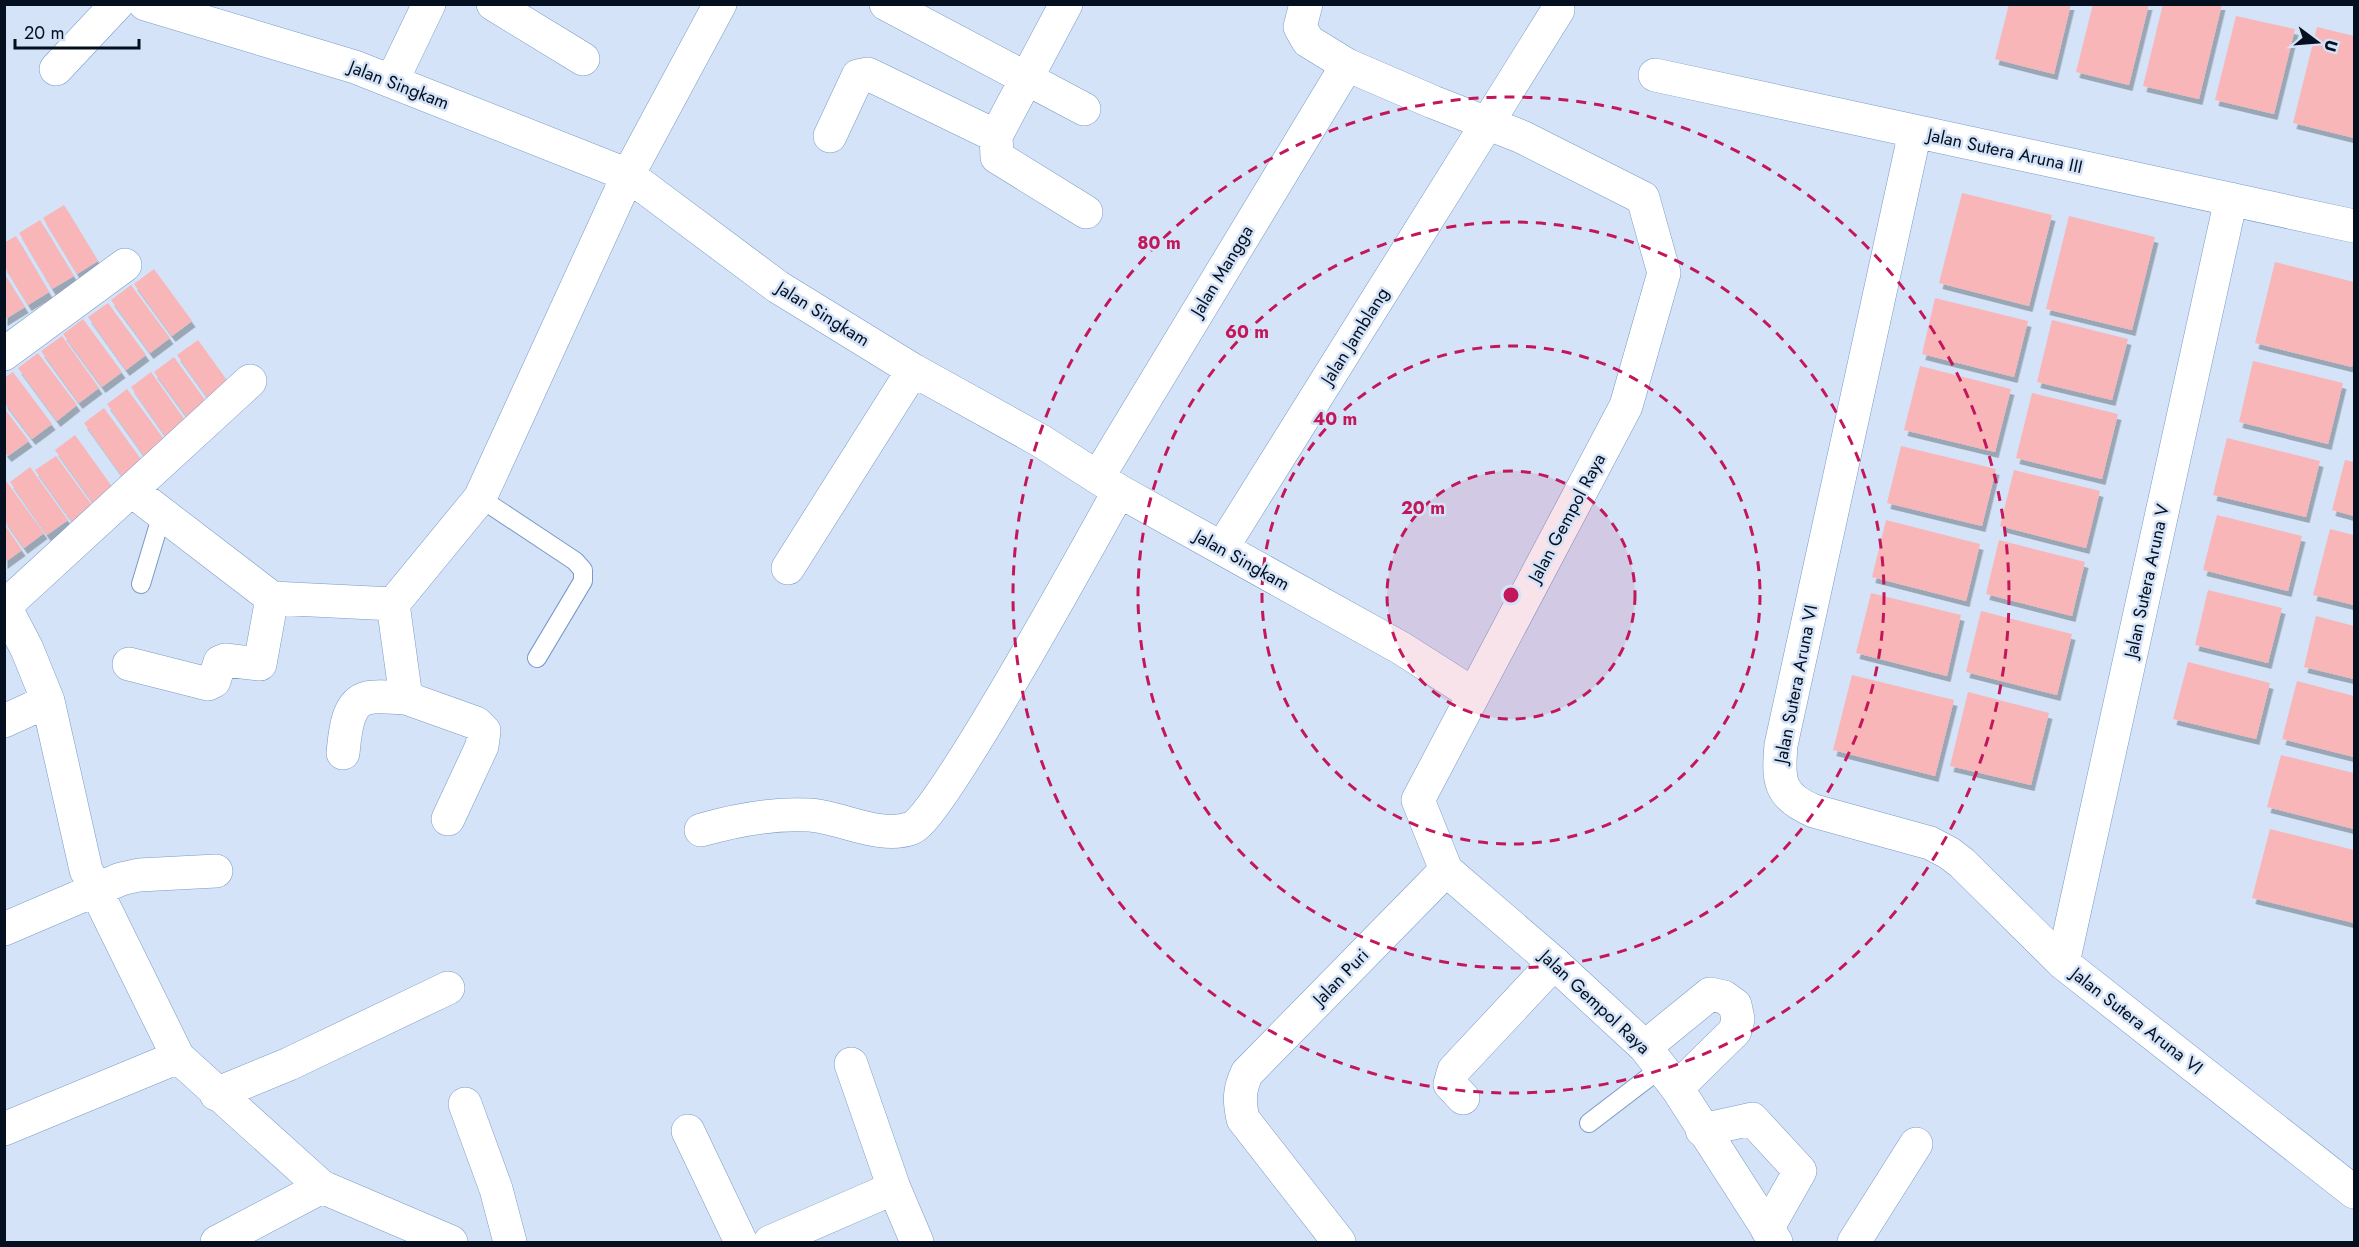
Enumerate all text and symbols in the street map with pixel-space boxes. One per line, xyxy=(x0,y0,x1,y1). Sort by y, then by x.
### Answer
scale bar xyxy=(15,12,140,50)
north arrow xyxy=(2287,12,2347,72)
text: 20 m xyxy=(24,20,64,46)
text: U xyxy=(2318,37,2344,55)
street label: Jalan Singkam xyxy=(343,53,453,116)
street label: Jalan Sutera Aruna III xyxy=(1923,121,2085,180)
street label: Jalan Mangga xyxy=(1183,220,1260,323)
text: 80 m xyxy=(1137,230,1181,256)
street label: Jalan Singkam xyxy=(770,274,875,353)
street label: Jalan Jamblang xyxy=(1314,282,1395,391)
text: 60 m xyxy=(1225,319,1269,345)
text: 40 m xyxy=(1313,406,1357,432)
street label: Jalan Gempol Raya xyxy=(1521,449,1612,589)
text: 20 m xyxy=(1401,495,1445,521)
street label: Jalan Sutera Aruna V xyxy=(2118,502,2176,662)
street label: Jalan Singkam xyxy=(1188,522,1294,597)
centre of rings xyxy=(1501,585,1521,605)
street label: Jalan Sutera Aruna VI xyxy=(1767,602,1824,768)
street label: Jalan Gempol Raya xyxy=(1532,942,1656,1060)
street label: Jalan Puri xyxy=(1306,943,1375,1013)
street label: Jalan Sutera Aruna VI xyxy=(2064,960,2208,1081)

